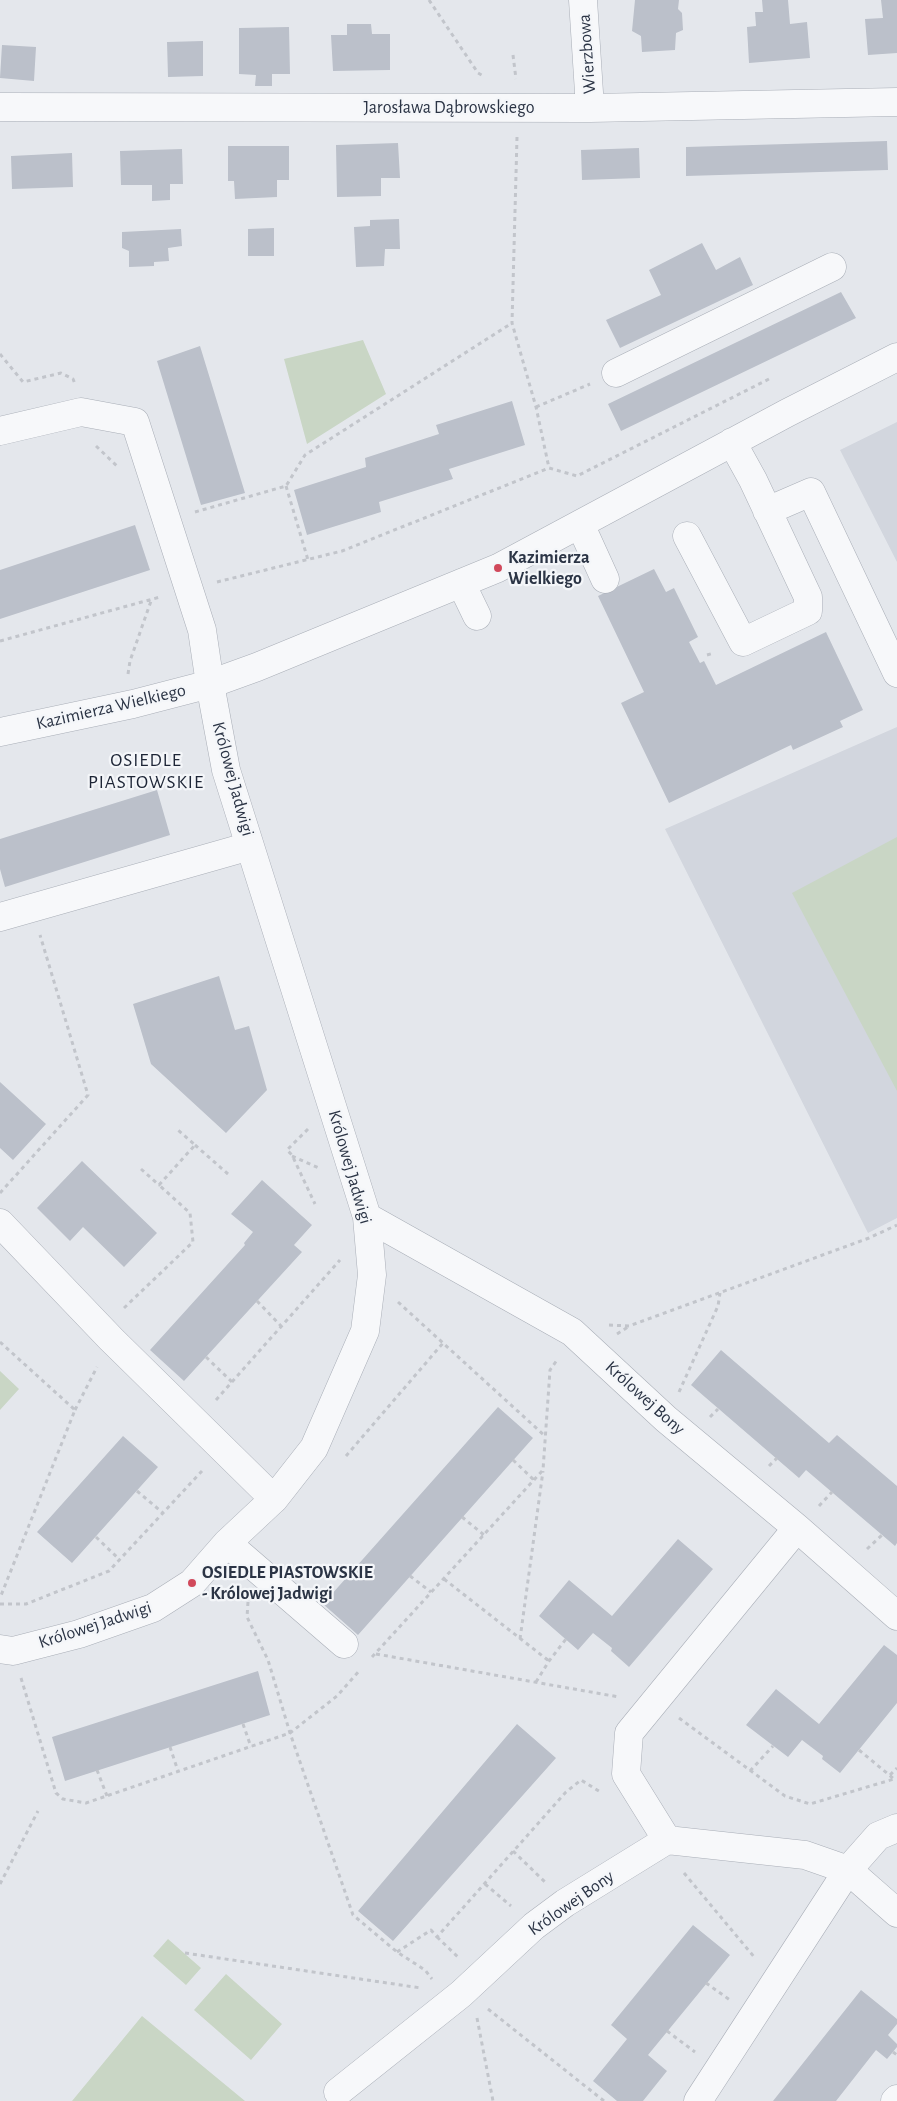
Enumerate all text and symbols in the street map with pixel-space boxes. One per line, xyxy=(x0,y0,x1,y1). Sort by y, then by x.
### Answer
street label: Wierzbowa xyxy=(573,13,601,95)
street label: Jarosława Dąbrowskiego xyxy=(363,97,535,119)
place label: Kazimierza Wielkiego xyxy=(508,547,590,590)
marker: Kazimierza Wielkiego xyxy=(492,562,504,574)
street label: Kazimierza Wielkiego xyxy=(34,679,188,735)
street label: Królowej Jadwigi xyxy=(207,719,259,839)
district label: OSIEDLE PIASTOWSKIE xyxy=(87,749,205,793)
street label: Królowej Jadwigi xyxy=(323,1107,377,1227)
street label: Królowej Bony xyxy=(601,1357,689,1439)
place label: OSIEDLE PIASTOWSKIE - Królowej Jadwigi xyxy=(202,1562,373,1605)
marker: OSIEDLE PIASTOWSKIE - Królowej Jadwigi xyxy=(186,1577,198,1589)
street label: Królowej Jadwigi xyxy=(36,1597,154,1653)
street label: Królowej Bony xyxy=(524,1865,618,1941)

